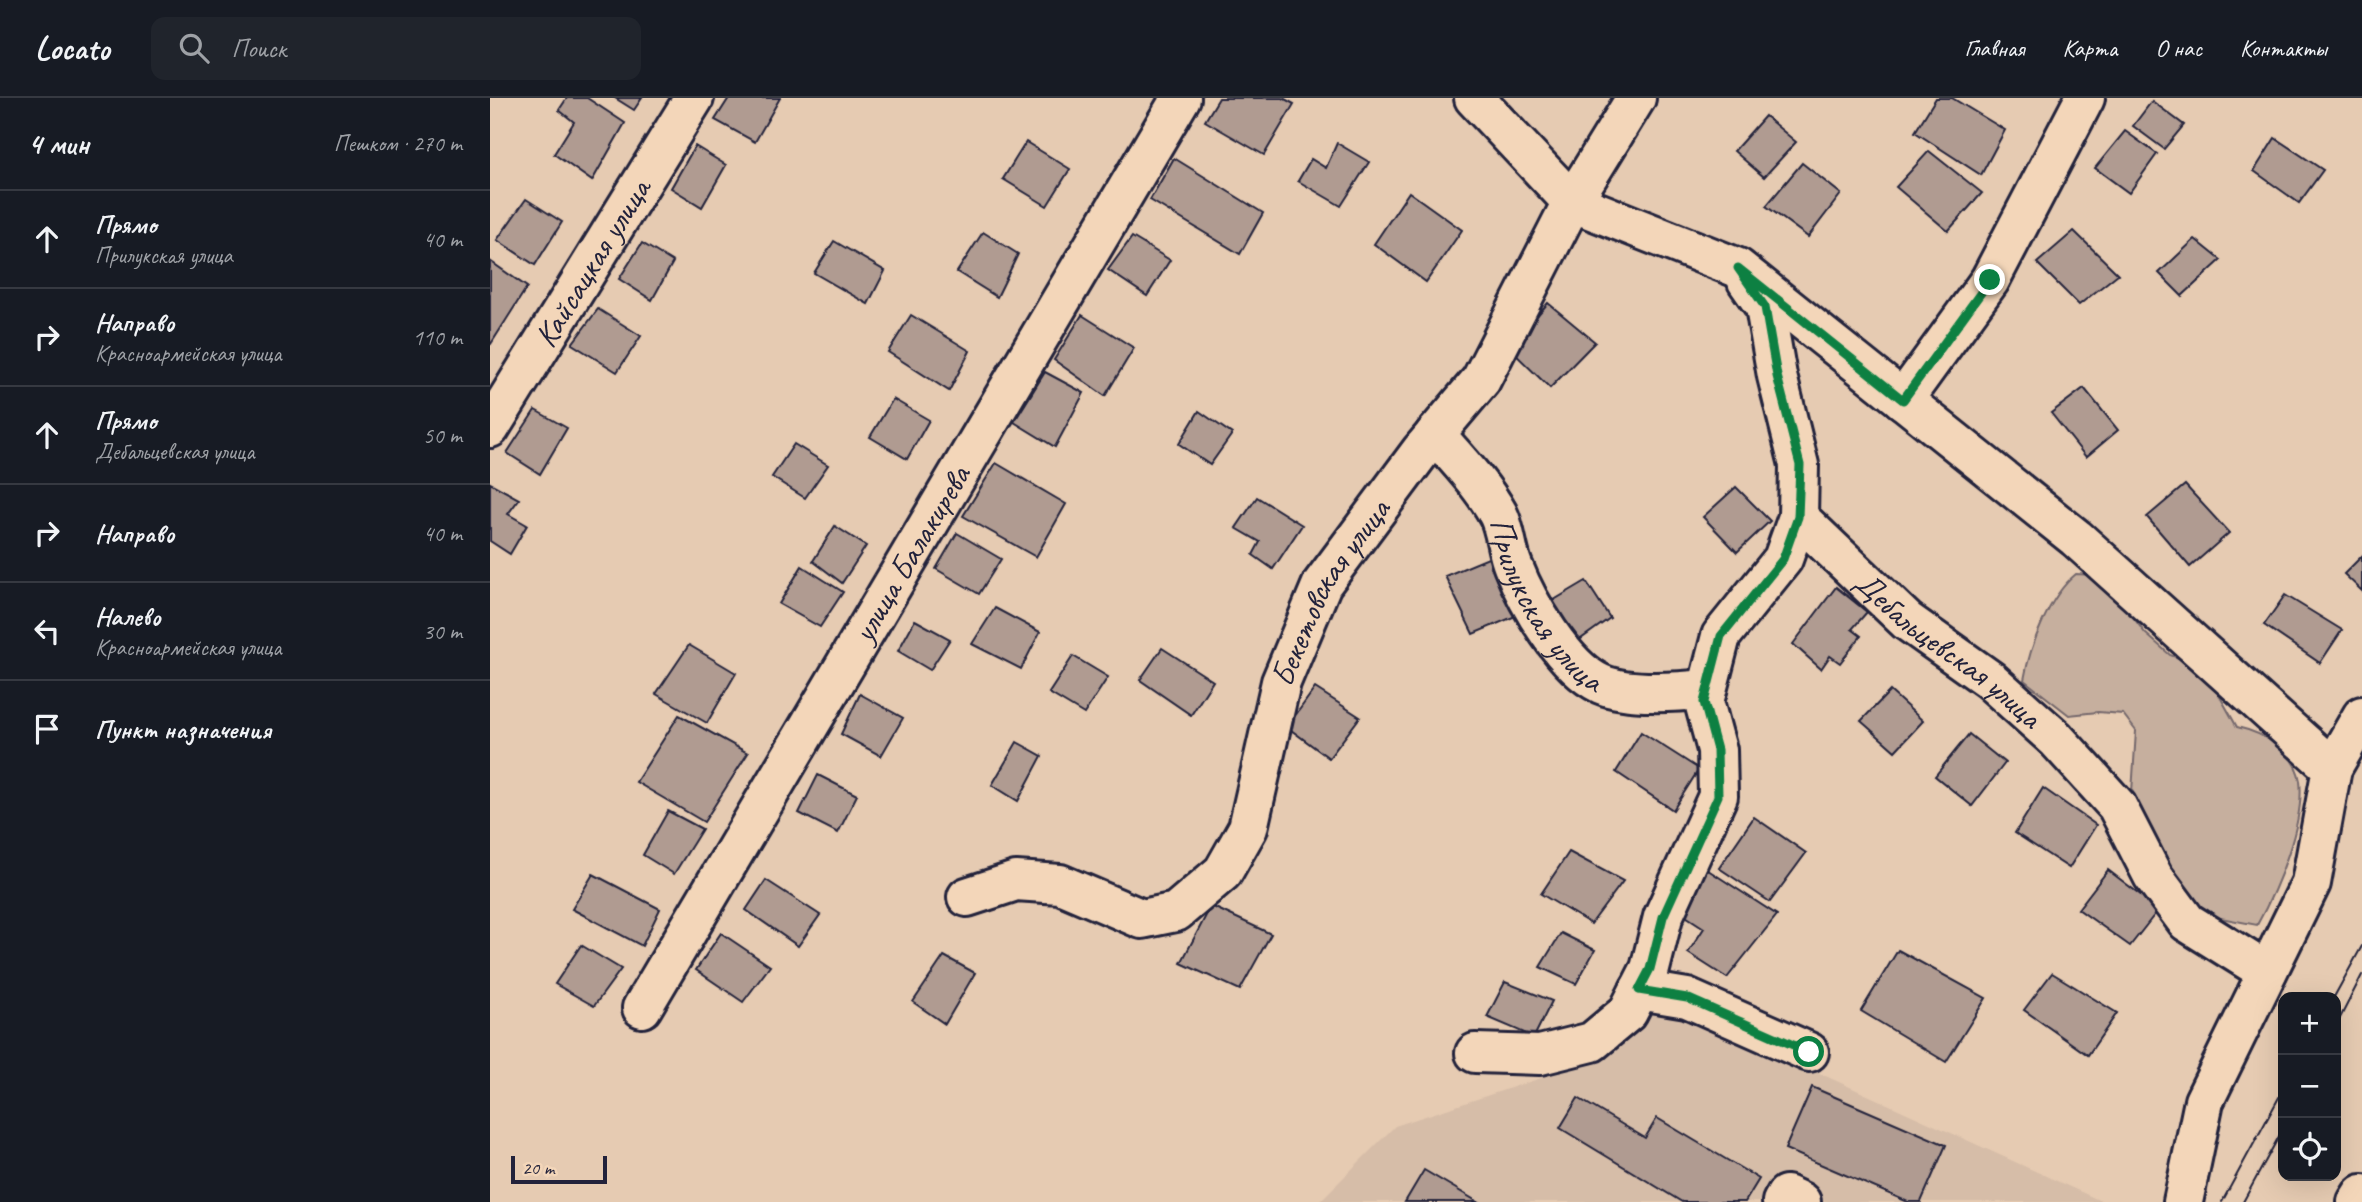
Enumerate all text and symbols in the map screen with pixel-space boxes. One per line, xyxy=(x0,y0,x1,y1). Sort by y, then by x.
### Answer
search box xyxy=(151,17,641,80)
text: Locato xyxy=(35,27,109,69)
icon: search xyxy=(175,29,213,67)
text: Поиск xyxy=(231,32,286,65)
text: Главная xyxy=(1964,33,2025,63)
text: Карта xyxy=(2063,33,2117,63)
text: О нас xyxy=(2155,33,2202,63)
text: Контакты xyxy=(2240,33,2327,63)
text: 4 мин xyxy=(28,125,89,163)
text: Пешком · 270 m xyxy=(334,129,462,158)
street label: Кайсацкая улица xyxy=(524,169,661,355)
text: Прямо xyxy=(95,208,157,241)
icon: ahead xyxy=(28,220,66,258)
text: 40 m xyxy=(423,225,462,254)
text: Прилукская улица xyxy=(95,241,233,270)
route end xyxy=(1974,264,2005,295)
text: Направо xyxy=(95,306,174,339)
icon: right xyxy=(28,318,66,356)
text: 110 m xyxy=(413,323,462,352)
text: Красноармейская улица xyxy=(95,339,282,368)
text: Прямо xyxy=(95,404,157,437)
icon: ahead xyxy=(28,416,66,454)
text: 50 m xyxy=(423,421,462,450)
text: Дебальцевская улица xyxy=(95,437,254,466)
street label: улица Балакирева xyxy=(842,456,980,651)
street label: Бекетовская улица xyxy=(1261,489,1400,692)
street label: Прилукская улица xyxy=(1480,513,1613,703)
icon: right xyxy=(28,514,66,552)
text: Направо xyxy=(95,517,174,550)
text: 40 m xyxy=(423,519,462,548)
street label: Дебальцевская улица xyxy=(1846,561,2052,739)
text: Налево xyxy=(95,600,161,633)
icon: left xyxy=(28,612,66,650)
text: 30 m xyxy=(423,617,462,646)
text: Красноармейская улица xyxy=(95,633,282,662)
icon: arrive xyxy=(28,710,66,748)
text: Пункт назначения xyxy=(95,713,271,746)
map controls xyxy=(2278,992,2341,1181)
button: + xyxy=(2278,992,2341,1055)
route start xyxy=(1793,1036,1824,1067)
button: − xyxy=(2278,1055,2341,1118)
button: locate xyxy=(2278,1118,2341,1181)
scale bar xyxy=(511,1153,607,1185)
text: 20 m xyxy=(522,1156,554,1180)

